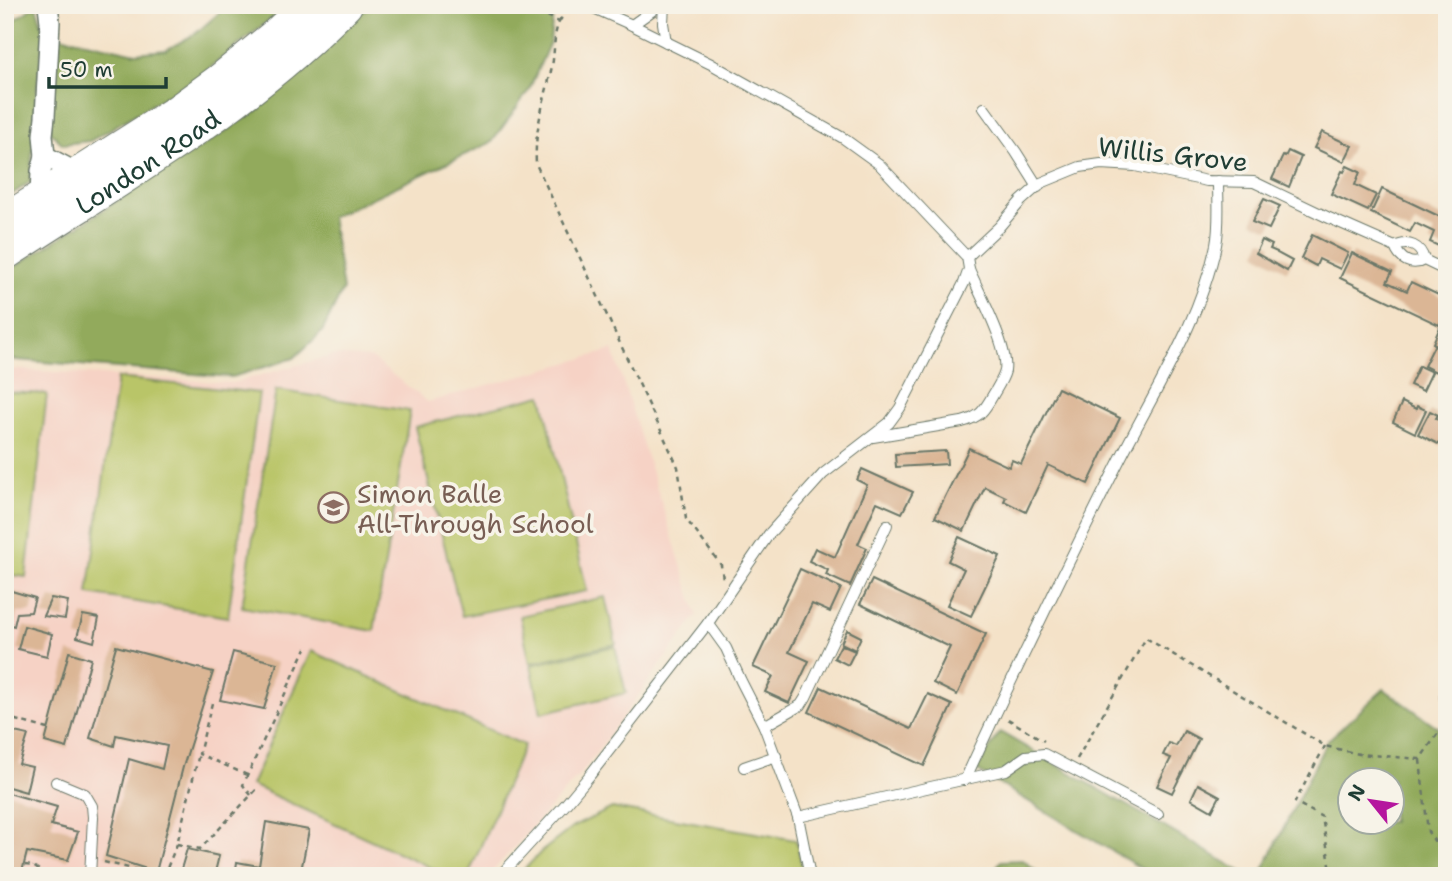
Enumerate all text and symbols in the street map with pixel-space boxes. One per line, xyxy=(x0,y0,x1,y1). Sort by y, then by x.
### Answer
scale bar xyxy=(49,46,166,90)
text: 50 m xyxy=(60,56,113,84)
street label: London Road xyxy=(68,100,227,222)
street label: Willis Grove xyxy=(1096,129,1250,179)
place label: Simon Balle All-Through School xyxy=(357,476,594,541)
school or university icon: Simon Balle All-Through School xyxy=(317,491,351,525)
north arrow xyxy=(1336,766,1406,836)
text: N xyxy=(1342,780,1371,806)

